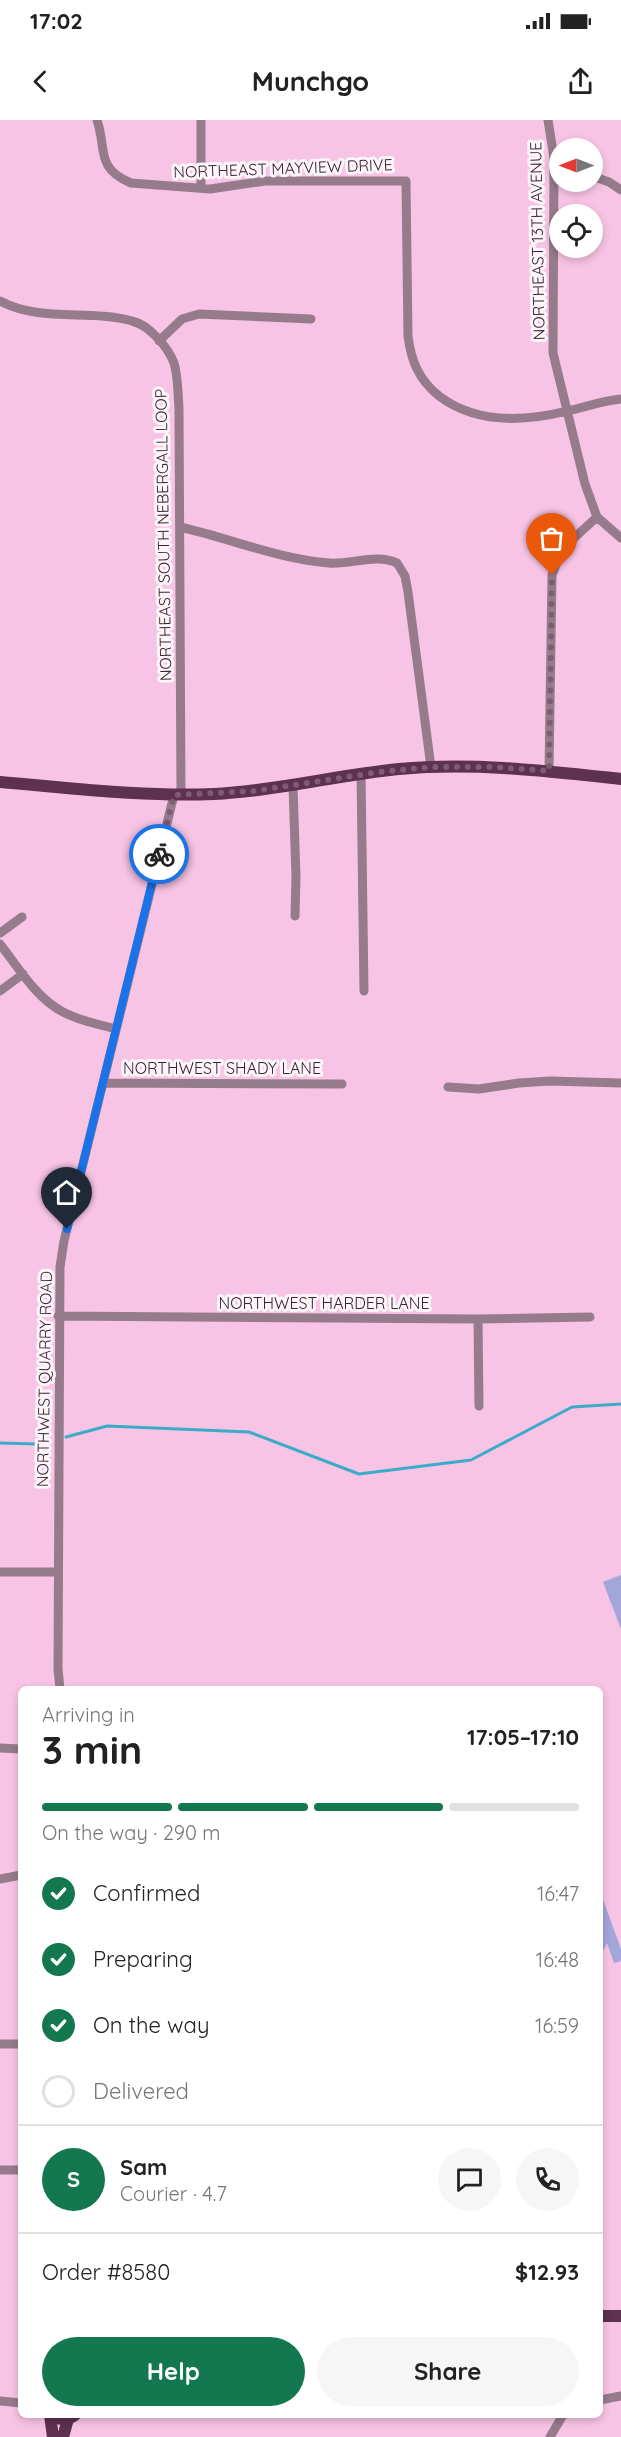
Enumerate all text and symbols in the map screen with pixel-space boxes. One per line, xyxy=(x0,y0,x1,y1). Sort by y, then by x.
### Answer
text: 17:02 xyxy=(30,7,83,35)
text: Munchgo xyxy=(252,64,369,98)
icon: back xyxy=(24,65,57,98)
icon: share xyxy=(564,65,597,98)
north arrow xyxy=(549,138,603,192)
map controls xyxy=(549,138,603,258)
street label: NORTHEAST 13TH AVENUE xyxy=(525,142,549,340)
street label: NORTHEAST MAYVIEW DRIVE xyxy=(173,154,393,182)
button: locate xyxy=(549,204,603,258)
street label: NORTHEAST SOUTH NEBERGALL LOOP xyxy=(150,389,176,681)
pin xyxy=(526,513,577,575)
icon: bag xyxy=(535,522,568,555)
courier xyxy=(129,824,189,884)
icon: bike xyxy=(143,838,176,871)
street label: NORTHWEST SHADY LANE xyxy=(123,1058,321,1078)
pin xyxy=(41,1167,92,1229)
icon: home xyxy=(50,1176,83,1209)
street label: NORTHWEST QUARRY ROAD xyxy=(32,1271,56,1487)
street label: NORTHWEST HARDER LANE xyxy=(218,1293,430,1313)
text: Arriving in xyxy=(42,1702,135,1727)
text: 17:05–17:10 xyxy=(467,1723,579,1751)
text: 3 min xyxy=(42,1725,142,1774)
text: On the way · 290 m xyxy=(42,1820,221,1845)
icon: check xyxy=(42,1877,75,1910)
text: Confirmed xyxy=(93,1879,200,1907)
text: 16:47 xyxy=(537,1881,579,1906)
icon: check xyxy=(42,1943,75,1976)
text: Preparing xyxy=(93,1945,193,1973)
text: 16:48 xyxy=(536,1947,579,1972)
icon: check xyxy=(42,2009,75,2042)
text: On the way xyxy=(93,2011,209,2039)
text: 16:59 xyxy=(535,2013,579,2038)
text: Delivered xyxy=(93,2077,189,2105)
button: chat xyxy=(438,2148,501,2211)
button: phone xyxy=(516,2148,579,2211)
text: Sam xyxy=(120,2153,167,2181)
text: S xyxy=(67,2165,80,2193)
text: Courier · 4.7 xyxy=(120,2181,227,2206)
text: Order #8580 xyxy=(42,2258,170,2286)
text: $12.93 xyxy=(515,2258,579,2286)
button: Help xyxy=(42,2337,305,2406)
button: Share xyxy=(317,2337,579,2406)

